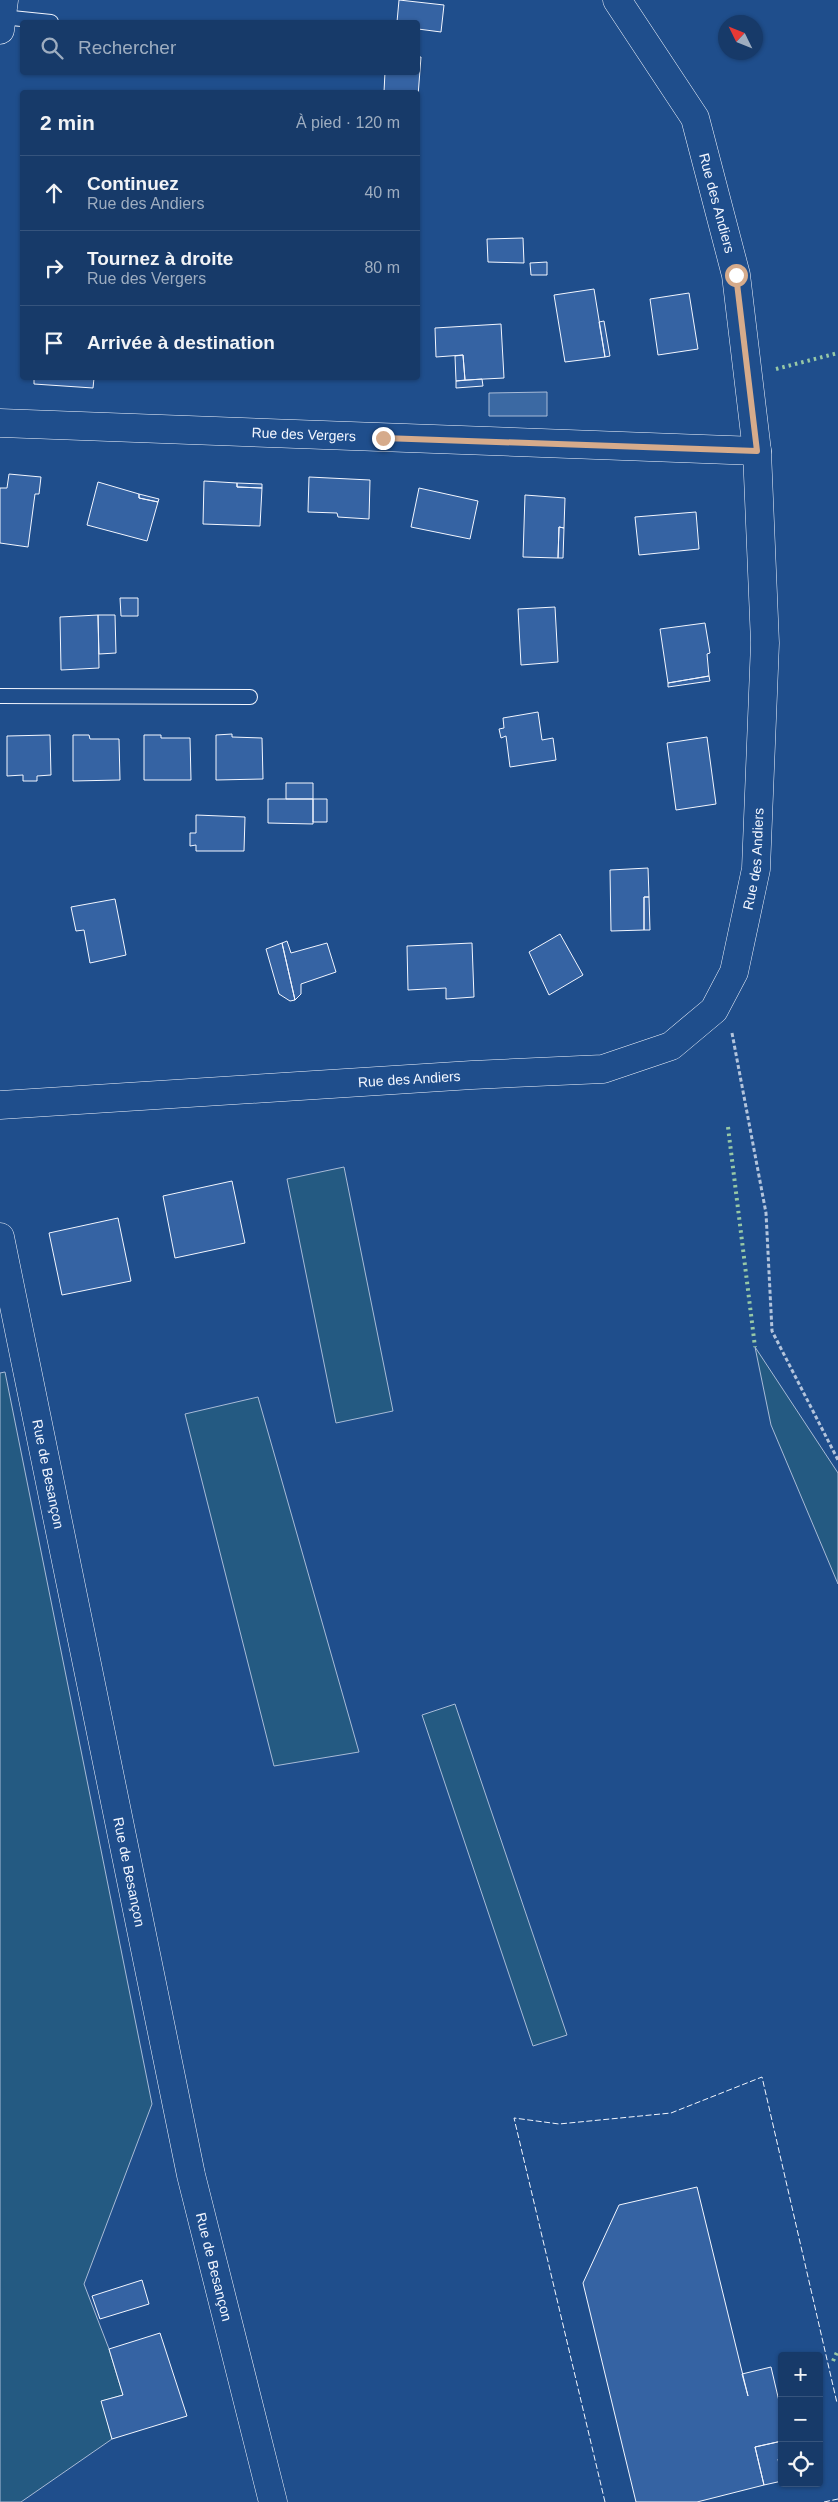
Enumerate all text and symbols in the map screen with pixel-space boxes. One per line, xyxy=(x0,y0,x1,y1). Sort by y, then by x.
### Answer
north arrow xyxy=(718,15,763,60)
search box xyxy=(20,20,420,75)
icon: search xyxy=(38,34,66,62)
text: Rechercher xyxy=(78,37,176,58)
text: 2 min xyxy=(40,111,95,134)
text: À pied · 120 m xyxy=(296,114,400,131)
street label: Rue des Andiers xyxy=(696,151,738,255)
text: Continuez xyxy=(87,173,179,194)
icon: ahead xyxy=(40,179,68,207)
text: 40 m xyxy=(364,184,400,201)
text: Rue des Andiers xyxy=(87,195,204,212)
text: Tournez à droite xyxy=(87,248,233,269)
icon: right xyxy=(40,254,68,282)
text: 80 m xyxy=(364,259,400,276)
route start xyxy=(725,264,748,287)
text: Rue des Vergers xyxy=(87,270,206,287)
icon: arrive xyxy=(40,329,68,357)
text: Arrivée à destination xyxy=(87,332,275,353)
street label: Rue des Vergers xyxy=(251,424,356,444)
route end xyxy=(372,427,395,450)
street label: Rue des Andiers xyxy=(739,808,766,911)
street label: Rue des Andiers xyxy=(357,1068,461,1090)
street label: Rue de Besançon xyxy=(29,1418,67,1530)
street label: Rue de Besançon xyxy=(110,1816,148,1928)
street label: Rue de Besançon xyxy=(193,2211,235,2323)
map controls xyxy=(778,2352,823,2487)
button: + xyxy=(778,2352,823,2397)
button: − xyxy=(778,2397,823,2442)
button: locate xyxy=(778,2442,823,2487)

